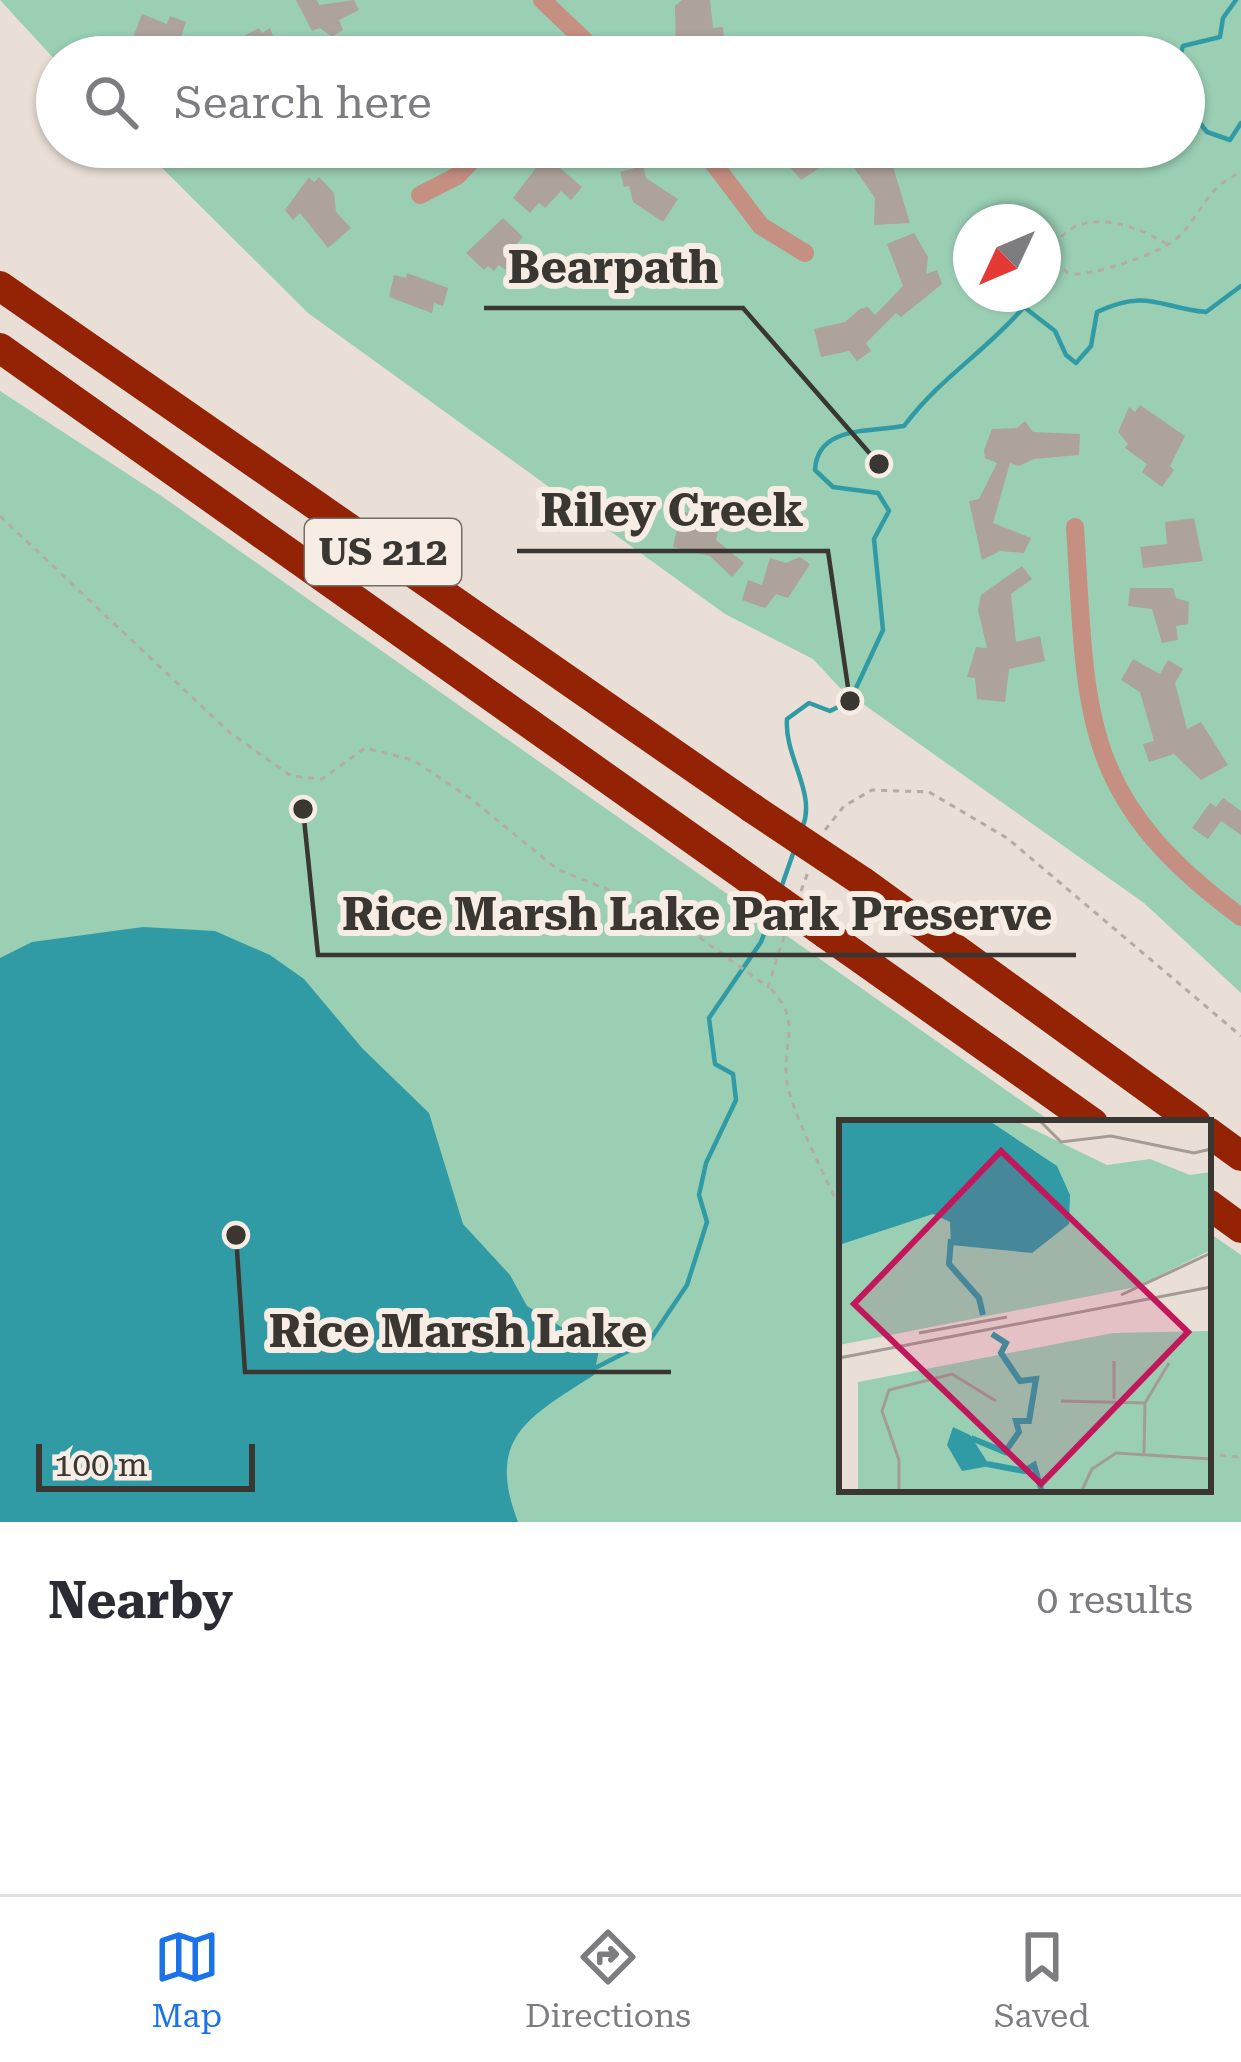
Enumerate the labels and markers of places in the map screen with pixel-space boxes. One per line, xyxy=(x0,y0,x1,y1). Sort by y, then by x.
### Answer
callout: Bearpath xyxy=(484,227,743,308)
callout: Riley Creek xyxy=(517,470,828,551)
callout: Rice Marsh Lake Park Preserve xyxy=(318,874,1076,955)
callout: Rice Marsh Lake xyxy=(245,1291,671,1372)

